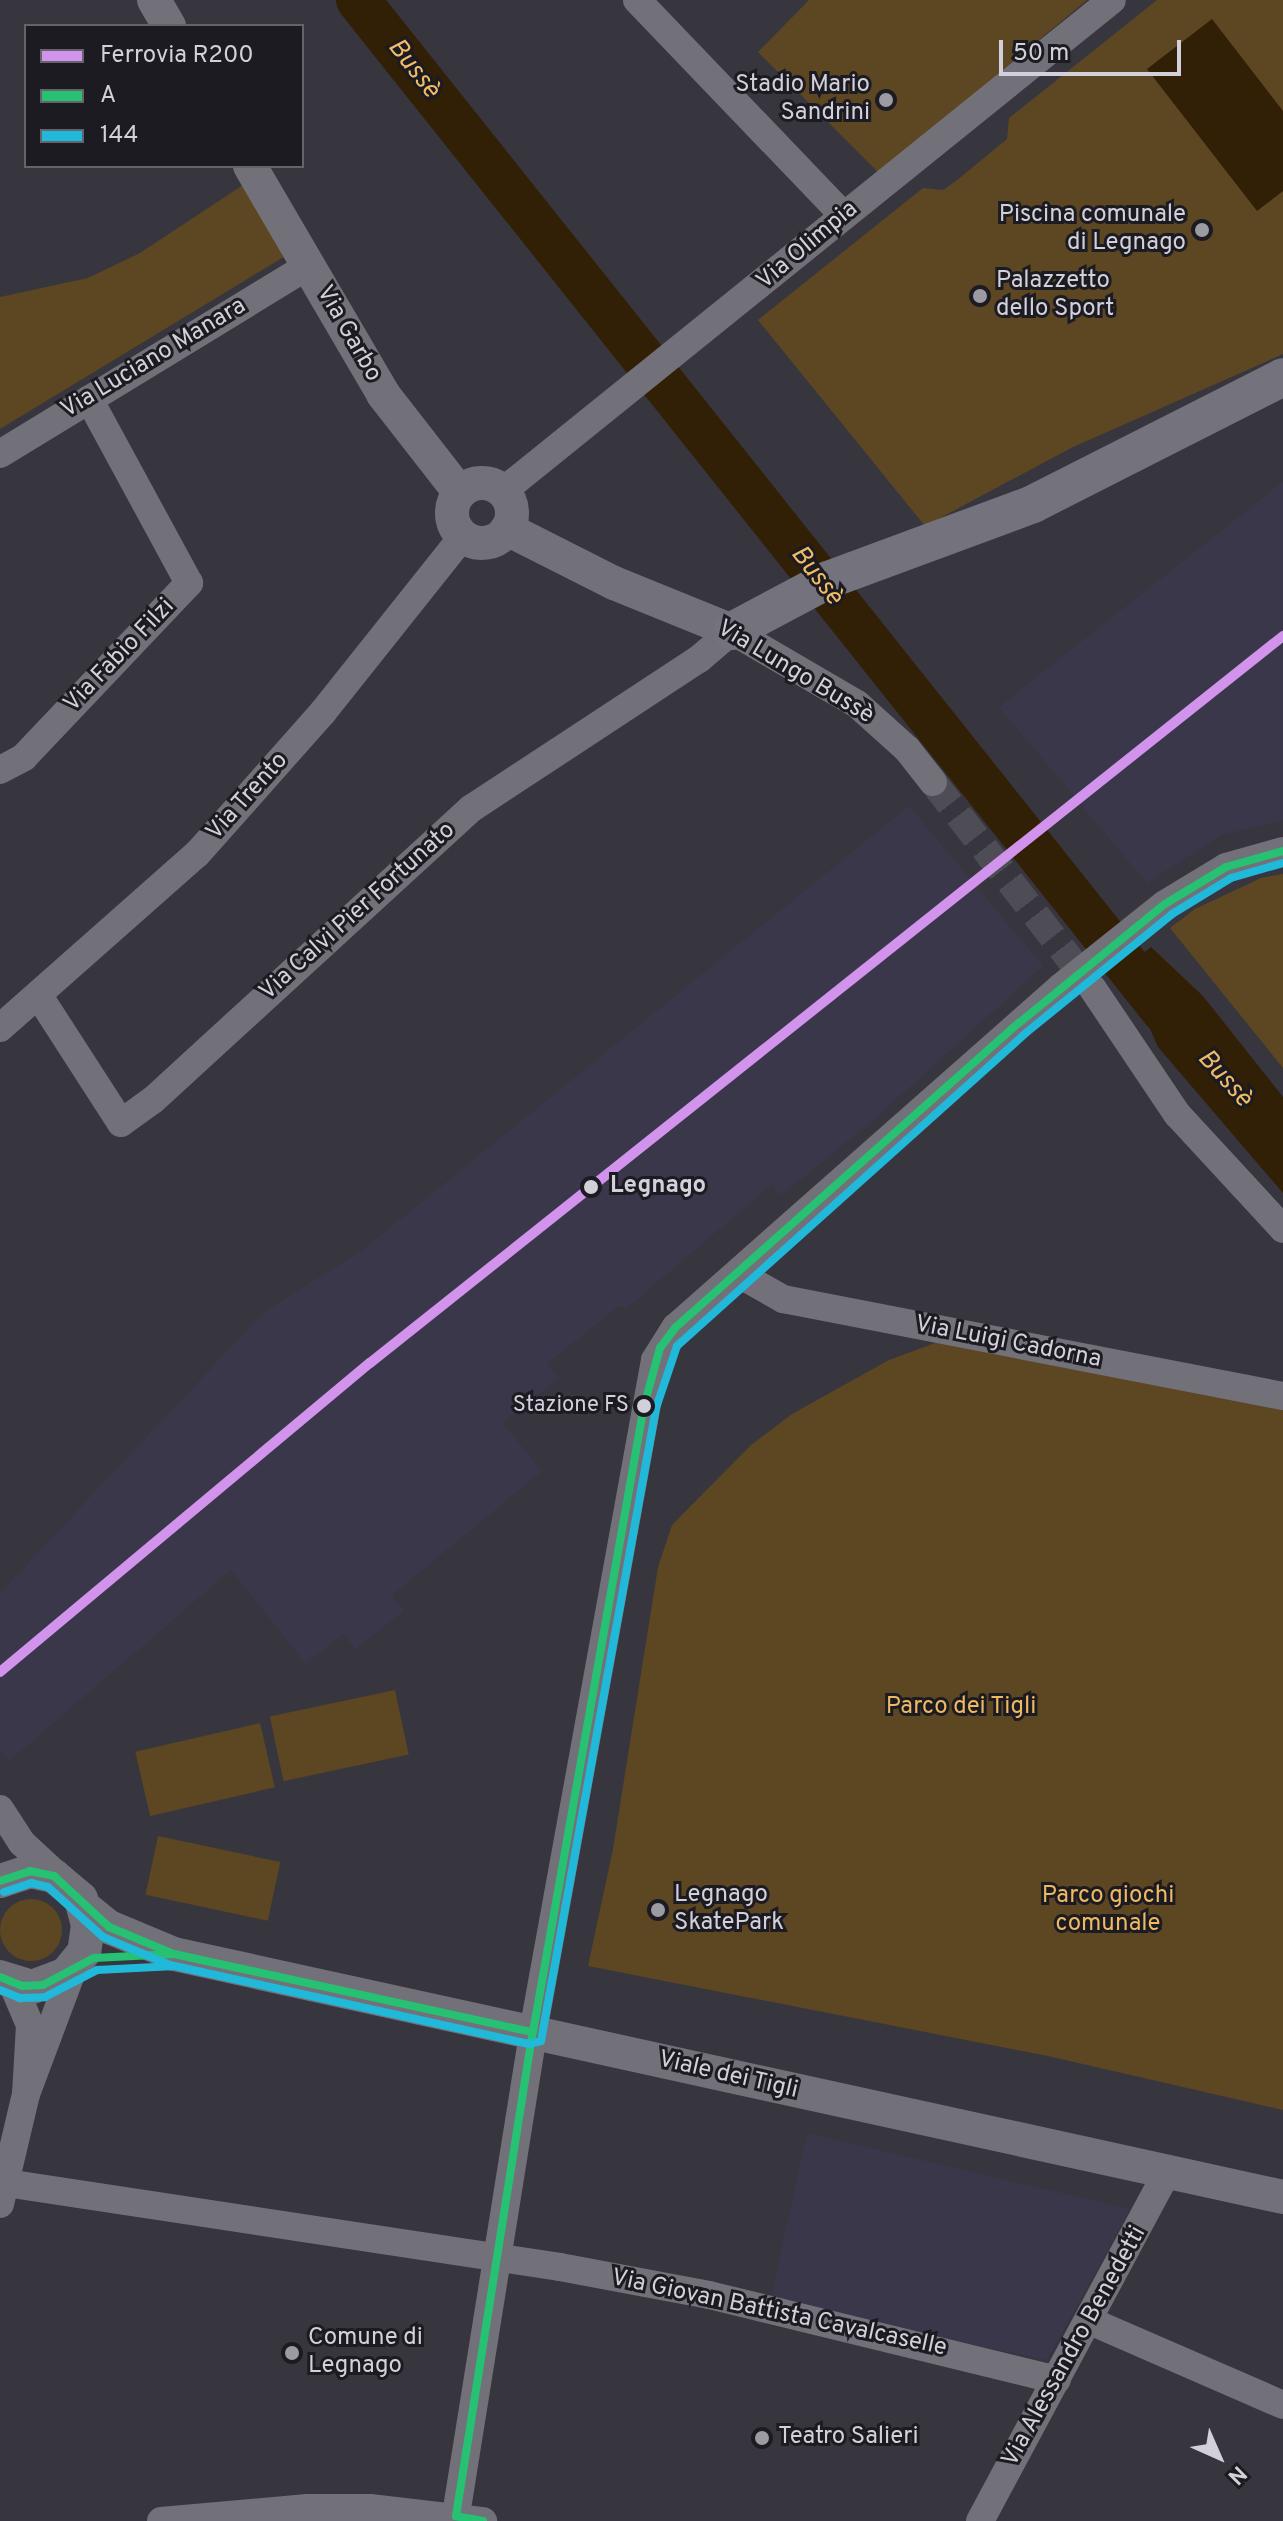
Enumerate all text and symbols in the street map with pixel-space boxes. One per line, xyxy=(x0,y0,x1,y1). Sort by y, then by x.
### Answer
legend xyxy=(24,24,304,168)
scale bar xyxy=(1003,24,1185,74)
water label: Bussè xyxy=(380,33,446,105)
text: 50 m xyxy=(1013,39,1069,69)
text: Ferrovia R200 xyxy=(100,41,254,71)
place label: Stadio Mario Sandrini xyxy=(735,72,870,128)
text: A xyxy=(100,81,116,111)
marker: Stadio Mario Sandrini xyxy=(877,91,895,109)
text: 144 xyxy=(100,121,138,151)
street label: Via Olimpia xyxy=(752,195,864,297)
place label: Piscina comunale di Legnago xyxy=(999,202,1186,258)
marker: Piscina comunale di Legnago xyxy=(1193,221,1211,239)
place label: Palazzetto dello Sport xyxy=(996,268,1114,324)
street label: Via Garbo xyxy=(309,281,387,387)
marker: Palazzetto dello Sport xyxy=(971,287,989,305)
street label: Via Luciano Manara xyxy=(56,292,252,426)
water label: Bussè xyxy=(783,540,849,612)
street label: Via Fabio Filzi xyxy=(59,593,181,719)
street label: Via Lungo Bussè xyxy=(711,615,879,731)
street label: Via Trento xyxy=(201,747,295,847)
street label: Via Calvi Pier Fortunato xyxy=(254,817,462,1007)
water label: Bussè xyxy=(1190,1044,1258,1114)
place label: Legnago xyxy=(610,1173,706,1201)
marker: Legnago xyxy=(579,1175,603,1199)
street label: Via Luigi Cadorna xyxy=(912,1311,1104,1375)
place label: Stazione FS xyxy=(513,1393,629,1419)
marker: Stazione FS xyxy=(636,1398,652,1414)
park label: Parco dei Tigli xyxy=(885,1694,1037,1722)
place label: Legnago SkatePark xyxy=(674,1882,784,1938)
park label: Parco giochi comunale xyxy=(1042,1883,1174,1939)
marker: Legnago SkatePark xyxy=(649,1901,667,1919)
street label: Viale dei Tigli xyxy=(655,2046,801,2106)
street label: Via Alessandro Benedetti xyxy=(997,2221,1153,2473)
street label: Via Giovan Battista Cavalcaselle xyxy=(609,2264,949,2364)
place label: Comune di Legnago xyxy=(308,2325,423,2381)
marker: Comune di Legnago xyxy=(283,2344,301,2362)
north arrow xyxy=(1179,2417,1259,2497)
place label: Teatro Salieri xyxy=(778,2424,919,2452)
marker: Teatro Salieri xyxy=(753,2429,771,2447)
text: N xyxy=(1221,2459,1251,2489)

